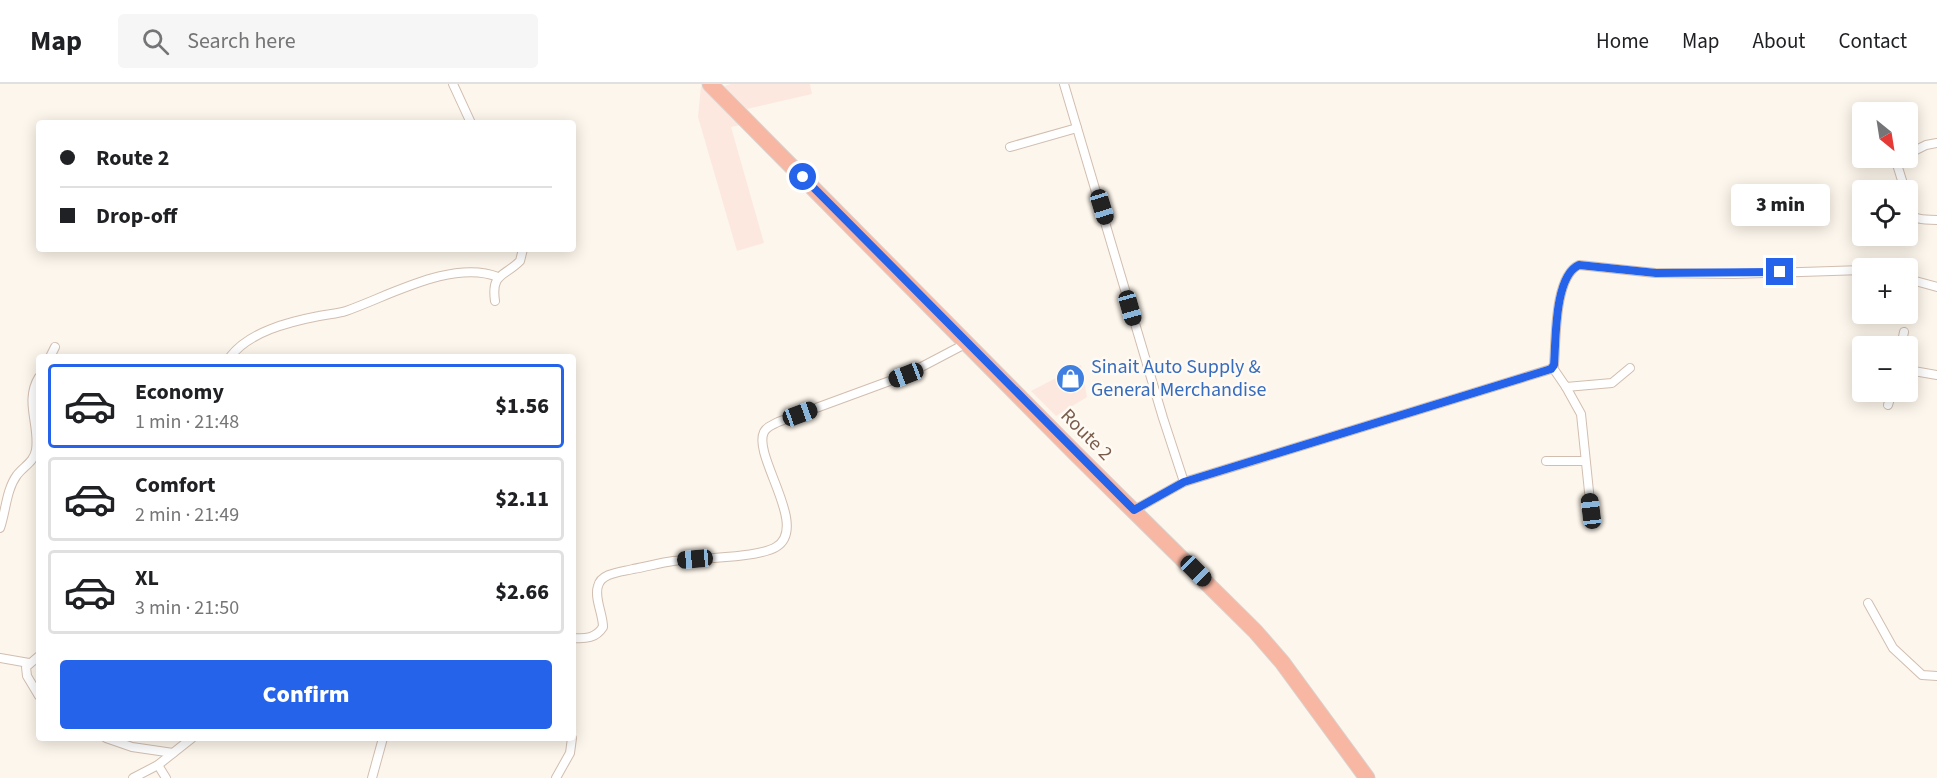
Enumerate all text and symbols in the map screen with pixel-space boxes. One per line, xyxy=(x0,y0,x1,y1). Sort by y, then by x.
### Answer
search box xyxy=(118,14,538,68)
text: Map xyxy=(30,21,82,61)
icon: search xyxy=(139,25,172,58)
text: Search here xyxy=(187,25,296,57)
text: Home xyxy=(1596,26,1649,56)
text: Map xyxy=(1682,26,1720,56)
text: About xyxy=(1753,26,1805,56)
text: Contact xyxy=(1838,26,1907,56)
north arrow xyxy=(1852,102,1918,168)
map controls xyxy=(1852,102,1918,402)
text: Route 2 xyxy=(96,142,169,174)
route start xyxy=(789,163,816,190)
button: locate xyxy=(1852,180,1918,246)
callout: 3 min xyxy=(1730,185,1830,227)
car xyxy=(1088,187,1116,227)
text: 3 min xyxy=(1756,191,1805,219)
text: Drop-off xyxy=(96,200,177,232)
route end xyxy=(1766,258,1793,285)
button: + xyxy=(1852,258,1918,324)
car xyxy=(1116,288,1144,328)
button: − xyxy=(1852,336,1918,402)
place label: Sinait Auto Supply & General Merchandise xyxy=(1091,353,1266,404)
car xyxy=(886,360,926,390)
shop icon: Sinait Auto Supply & General Merchandise xyxy=(1054,362,1086,394)
text: Economy xyxy=(135,376,224,408)
icon: car xyxy=(63,379,117,433)
text: $1.56 xyxy=(495,390,549,422)
car xyxy=(780,399,820,429)
street label: Route 2 xyxy=(1054,402,1119,467)
text: 1 min · 21:48 xyxy=(135,408,239,436)
text: Comfort xyxy=(135,469,216,501)
icon: car xyxy=(63,472,117,526)
text: $2.11 xyxy=(495,483,549,515)
car xyxy=(1580,492,1602,530)
text: 2 min · 21:49 xyxy=(135,501,239,529)
car xyxy=(676,548,714,570)
car xyxy=(1177,552,1215,590)
text: XL xyxy=(135,562,159,594)
icon: car xyxy=(63,565,117,619)
text: $2.66 xyxy=(495,576,549,608)
text: 3 min · 21:50 xyxy=(135,594,239,622)
button: Confirm xyxy=(60,660,552,729)

